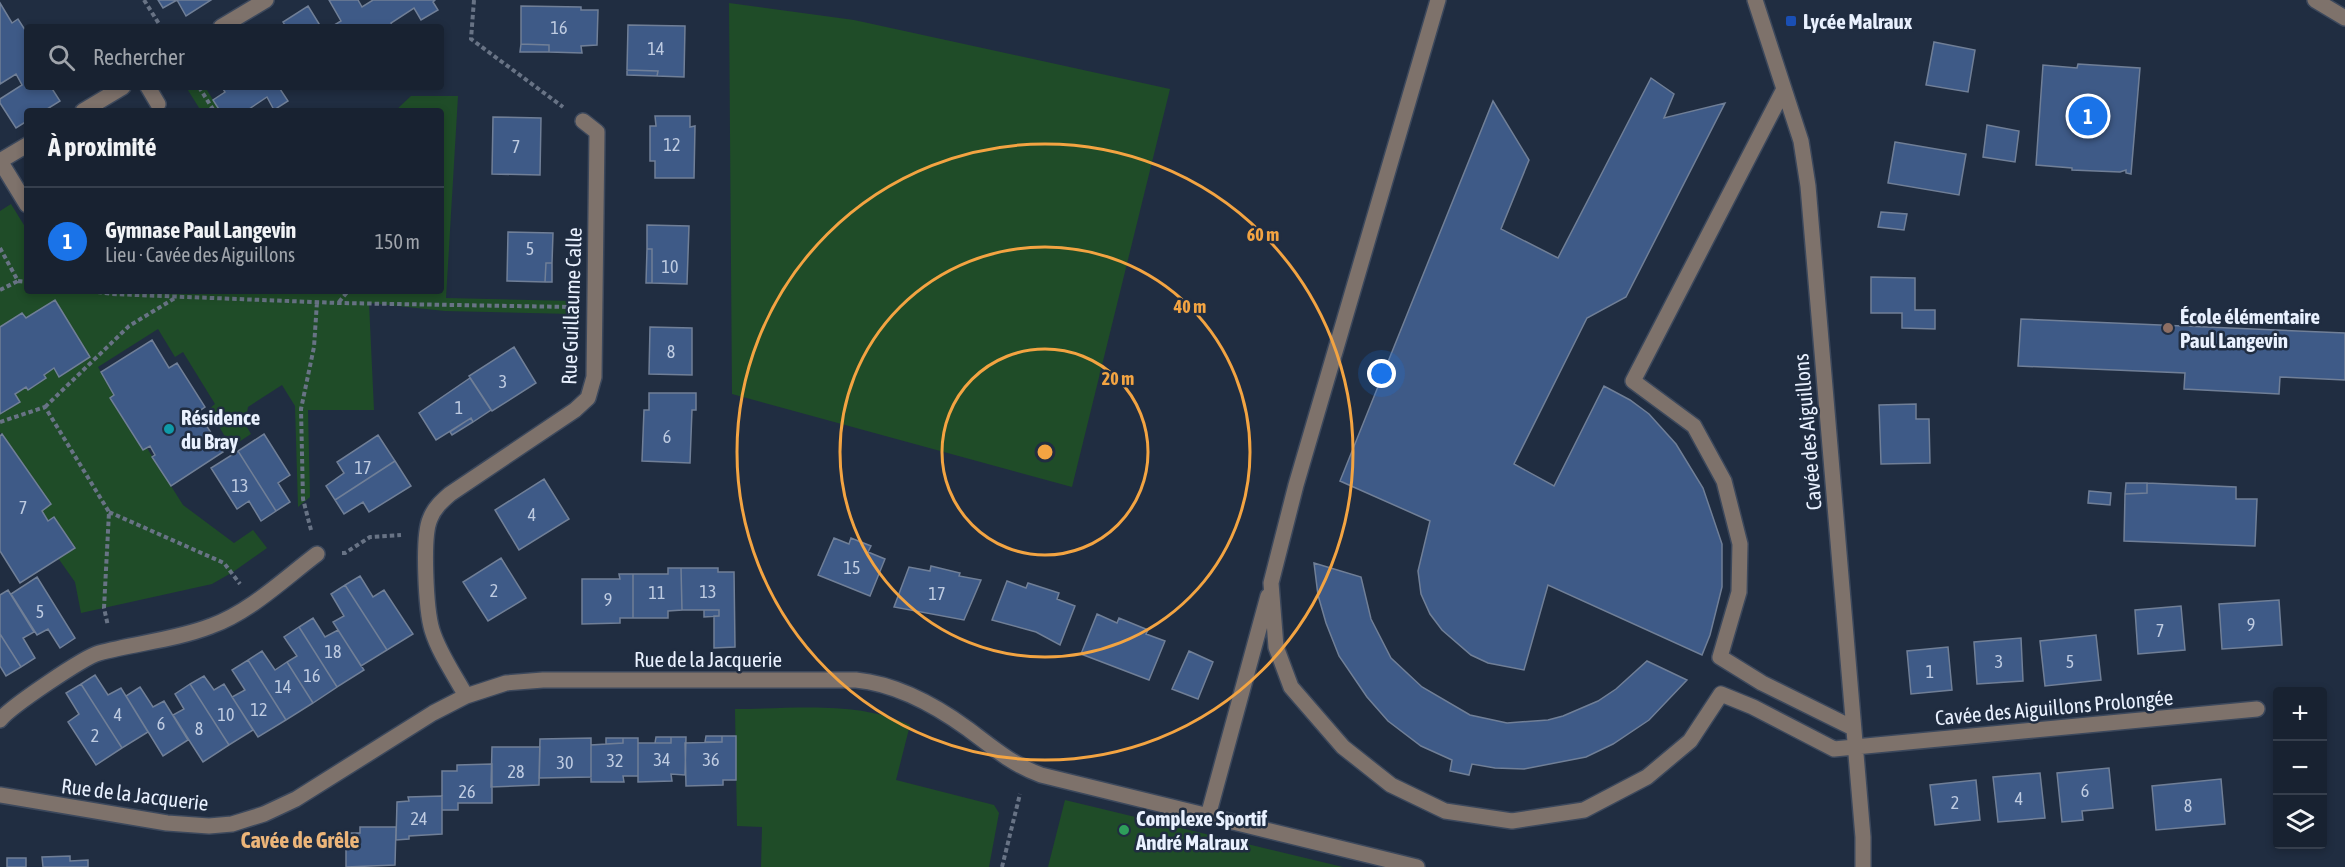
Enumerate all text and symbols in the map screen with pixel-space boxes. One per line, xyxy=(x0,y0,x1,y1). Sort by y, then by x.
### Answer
place label: Lycée Malraux xyxy=(1803,9,1913,33)
marker: Lycée Malraux xyxy=(1784,14,1798,28)
house number: 16 xyxy=(551,17,567,38)
search box xyxy=(24,24,444,90)
house number: 14 xyxy=(648,38,664,59)
icon: search xyxy=(45,41,78,74)
text: Rechercher xyxy=(93,44,184,70)
pin: 1 xyxy=(2068,94,2108,138)
text: À proximité xyxy=(48,132,156,162)
house number: 12 xyxy=(664,134,680,155)
house number: 7 xyxy=(512,136,520,157)
text: Gymnase Paul Langevin xyxy=(105,217,296,243)
text: 60 m xyxy=(1247,224,1279,245)
street label: Rue Guillaume Calle xyxy=(556,227,586,385)
text: 1 xyxy=(63,230,72,253)
text: 150 m xyxy=(375,230,420,253)
house number: 5 xyxy=(526,238,534,259)
text: Lieu · Cavée des Aiguillons xyxy=(105,243,295,266)
house number: 10 xyxy=(662,256,678,277)
text: 40 m xyxy=(1173,296,1206,317)
place label: École élémentaire Paul Langevin xyxy=(2180,304,2320,352)
marker: École élémentaire Paul Langevin xyxy=(2161,321,2175,335)
house number: 8 xyxy=(667,341,675,362)
street label: Cavée des Aiguillons xyxy=(1788,353,1826,511)
your location xyxy=(1367,359,1396,388)
text: 20 m xyxy=(1102,368,1134,389)
house number: 3 xyxy=(499,371,507,392)
house number: 1 xyxy=(455,397,463,418)
place label: Résidence du Bray xyxy=(181,405,260,453)
marker: Résidence du Bray xyxy=(162,422,176,436)
house number: 6 xyxy=(663,426,671,447)
centre of rings xyxy=(1035,442,1055,462)
house number: 17 xyxy=(355,457,371,478)
house number: 13 xyxy=(232,475,248,496)
house number: 7 xyxy=(19,497,27,518)
house number: 4 xyxy=(528,504,536,525)
house number: 15 xyxy=(844,557,860,578)
house number: 2 xyxy=(490,580,498,601)
house number: 13 xyxy=(700,581,716,602)
house number: 11 xyxy=(649,582,665,603)
house number: 17 xyxy=(929,583,945,604)
house number: 9 xyxy=(604,589,612,610)
house number: 5 xyxy=(36,601,44,622)
house number: 9 xyxy=(2247,614,2255,635)
house number: 7 xyxy=(2156,620,2164,641)
house number: 18 xyxy=(325,641,341,662)
street label: Rue de la Jacquerie xyxy=(634,647,782,671)
house number: 3 xyxy=(1995,651,2003,672)
house number: 5 xyxy=(2066,651,2074,672)
house number: 1 xyxy=(1926,661,1934,682)
house number: 16 xyxy=(304,665,320,686)
house number: 14 xyxy=(275,676,291,697)
street label: Cavée des Aiguillons Prolongée xyxy=(1934,685,2174,729)
map controls xyxy=(2273,687,2327,849)
button: + xyxy=(2273,687,2327,741)
house number: 12 xyxy=(251,699,267,720)
house number: 4 xyxy=(114,704,122,725)
house number: 10 xyxy=(218,704,234,725)
house number: 6 xyxy=(157,713,165,734)
house number: 8 xyxy=(195,718,203,739)
house number: 2 xyxy=(91,725,99,746)
button: − xyxy=(2273,741,2327,795)
house number: 34 xyxy=(654,749,670,770)
house number: 36 xyxy=(703,749,719,770)
house number: 32 xyxy=(607,750,623,771)
house number: 30 xyxy=(557,752,573,773)
house number: 28 xyxy=(508,761,524,782)
street label: Rue de la Jacquerie xyxy=(60,773,210,815)
house number: 6 xyxy=(2081,780,2089,801)
house number: 26 xyxy=(459,781,475,802)
house number: 4 xyxy=(2015,788,2023,809)
house number: 2 xyxy=(1951,792,1959,813)
house number: 8 xyxy=(2184,795,2192,816)
button: layers xyxy=(2273,795,2327,849)
place label: Complexe Sportif André Malraux xyxy=(1135,806,1267,854)
house number: 24 xyxy=(411,808,427,829)
marker: Complexe Sportif André Malraux xyxy=(1117,823,1131,837)
district label: Cavée de Grêle xyxy=(240,827,360,853)

